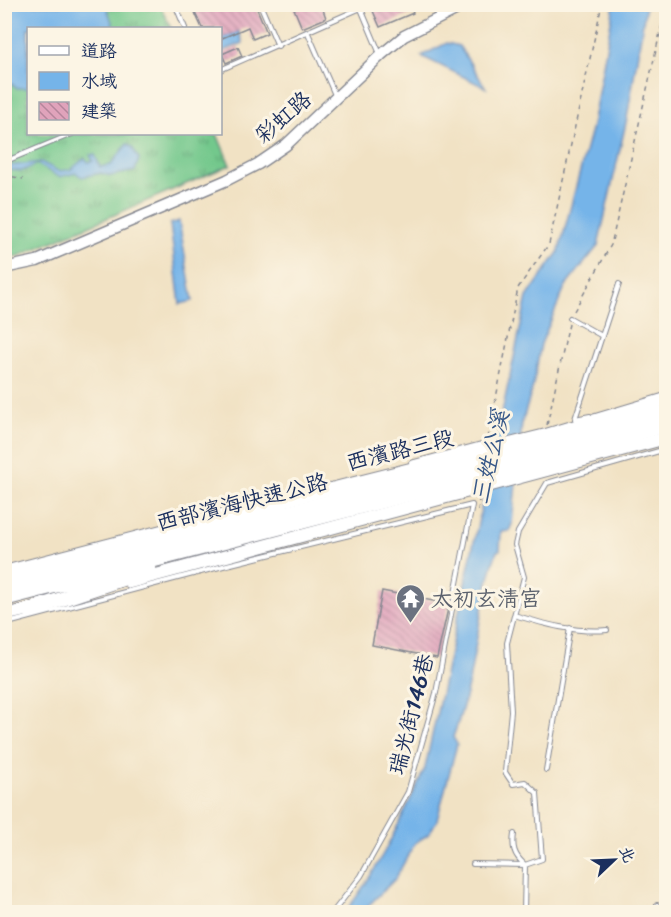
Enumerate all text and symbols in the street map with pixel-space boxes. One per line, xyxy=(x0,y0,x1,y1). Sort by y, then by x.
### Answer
legend xyxy=(27,27,222,135)
text: 道路 xyxy=(81,35,117,67)
text: 水域 xyxy=(81,65,117,97)
street label: 彩虹路 xyxy=(245,81,321,153)
text: 建築 xyxy=(81,95,117,127)
water label: 三姓公溪 xyxy=(459,404,522,508)
street label: 西濱路三段 xyxy=(342,418,458,482)
street label: 西部濱海快速公路 xyxy=(152,462,332,542)
place label: 太初玄清宮 xyxy=(431,579,541,618)
temple icon: 太初玄清宮 xyxy=(394,582,426,624)
street label: 瑞光街146巷 xyxy=(377,649,445,779)
north arrow xyxy=(584,830,644,890)
text: 北 xyxy=(611,841,644,867)

